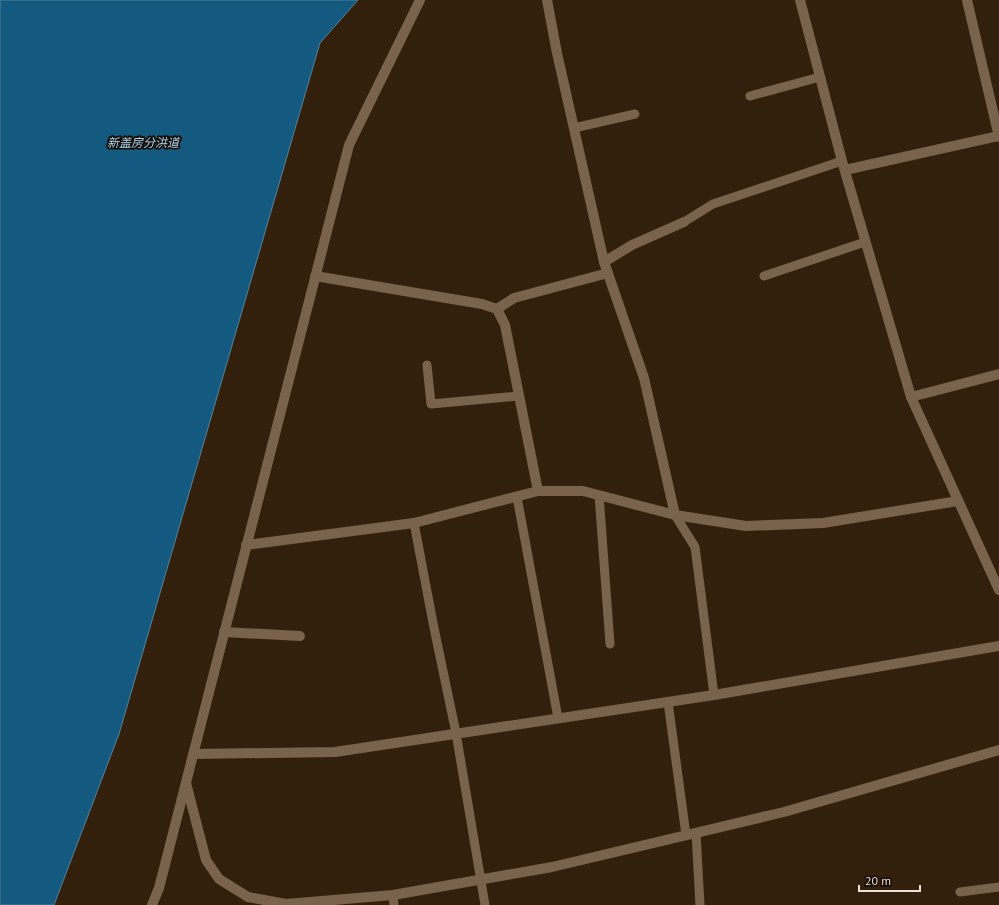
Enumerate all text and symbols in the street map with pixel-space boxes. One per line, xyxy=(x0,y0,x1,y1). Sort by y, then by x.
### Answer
water label: 新盖房分洪道 xyxy=(107,135,181,150)
scale bar xyxy=(859,867,920,893)
text: 20 m xyxy=(865,873,891,888)

